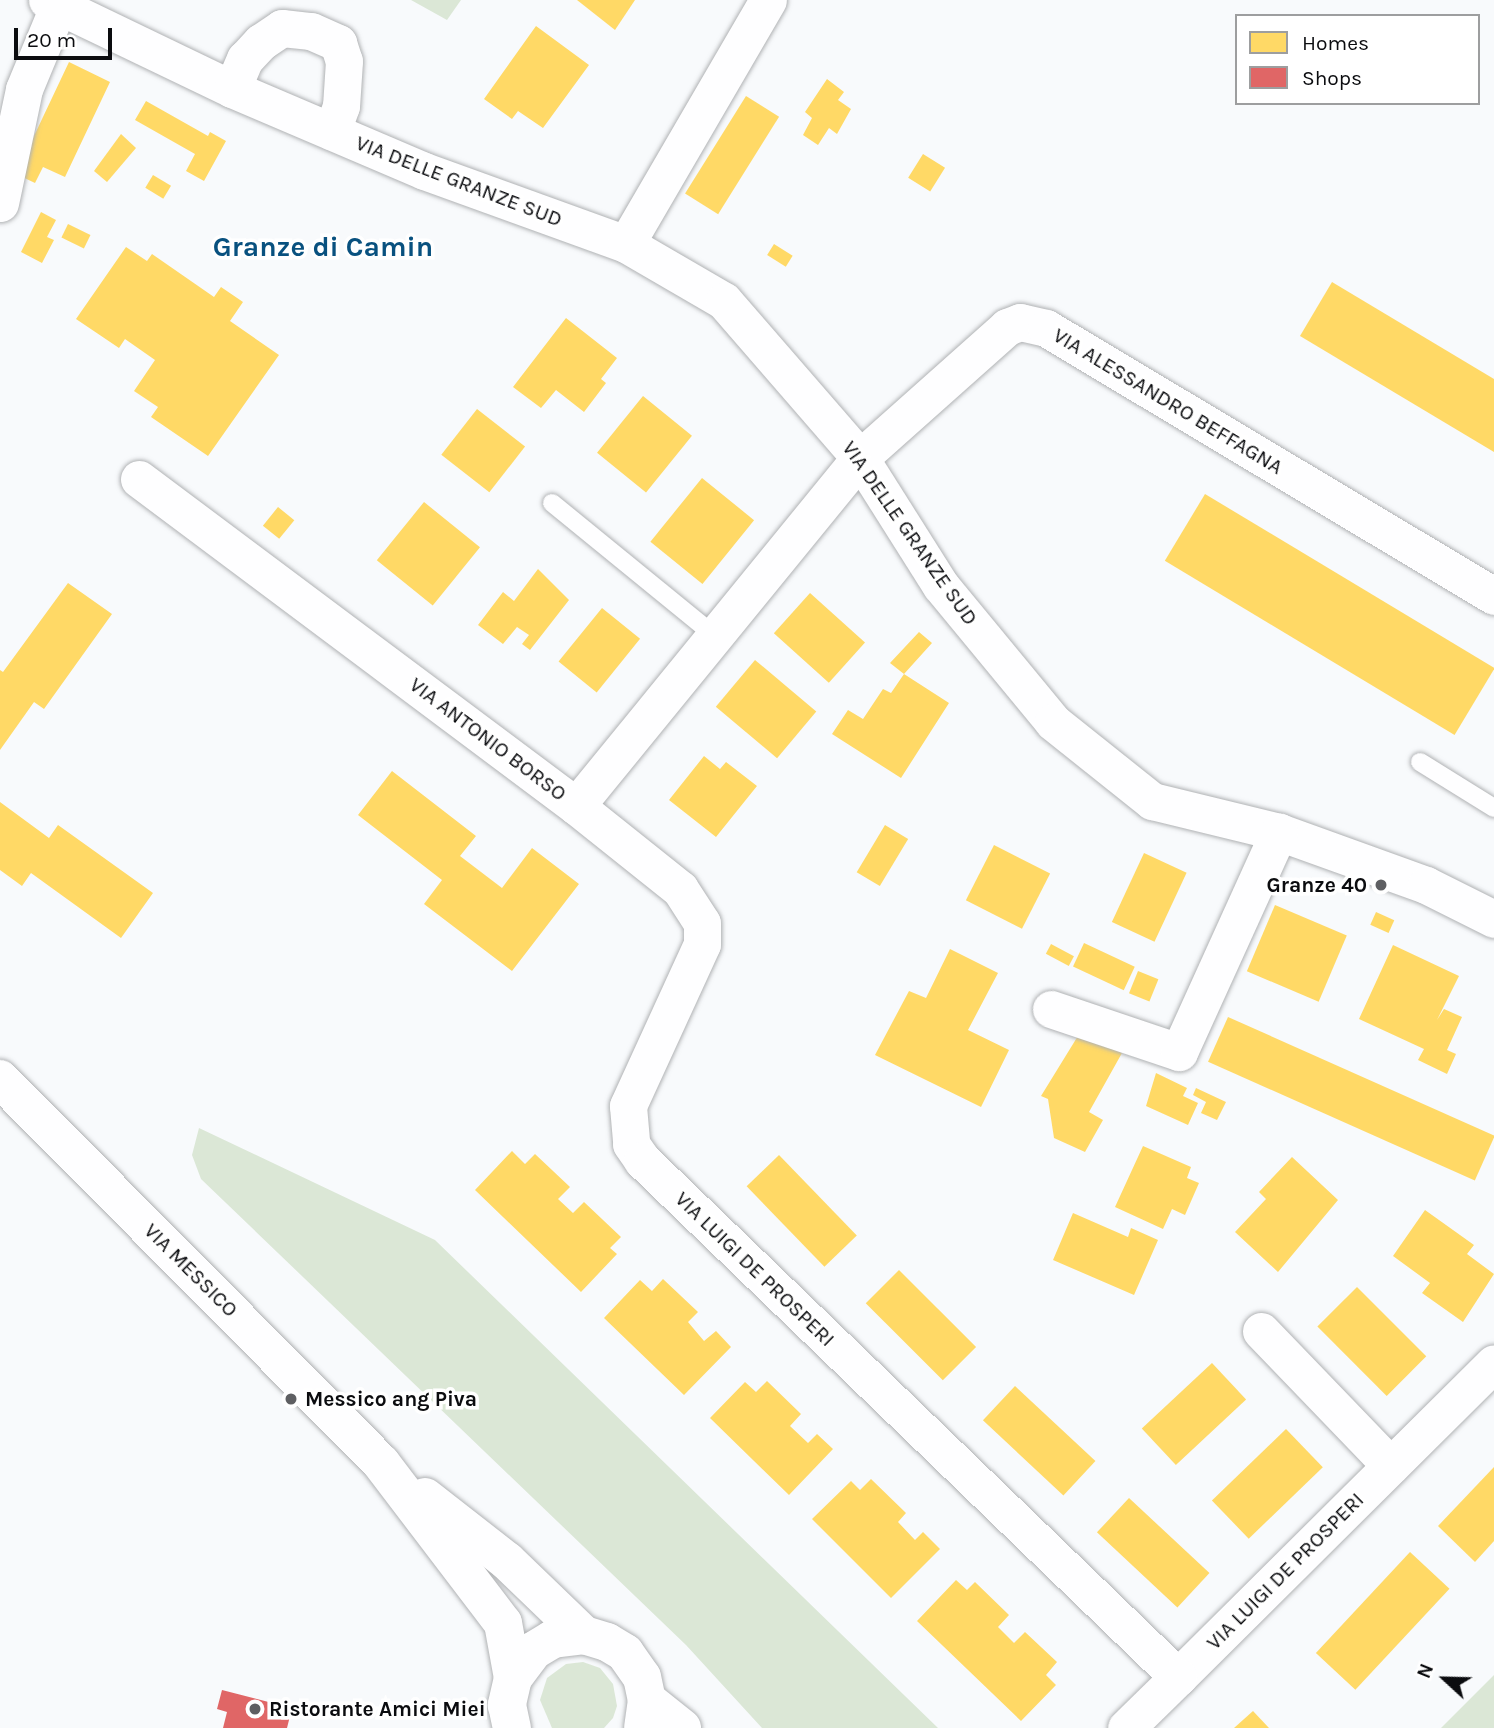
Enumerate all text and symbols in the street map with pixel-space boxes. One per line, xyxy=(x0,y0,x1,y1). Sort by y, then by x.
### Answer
scale bar xyxy=(18,14,116,58)
legend xyxy=(1235,14,1480,105)
text: 20 m xyxy=(27,28,76,52)
text: Homes xyxy=(1302,31,1369,55)
text: Shops xyxy=(1302,66,1362,90)
street label: VIA DELLE GRANZE SUD xyxy=(352,130,566,232)
district label: Granze di Camin xyxy=(213,230,433,264)
street label: VIA ALESSANDRO BEFFAGNA xyxy=(1049,322,1287,480)
street label: VIA DELLE GRANZE SUD xyxy=(837,436,983,630)
street label: VIA ANTONIO BORSO xyxy=(405,672,571,806)
place label: Granze 40 xyxy=(1267,872,1367,898)
marker: Granze 40 xyxy=(1373,877,1389,893)
street label: VIA LUIGI DE PROSPERI xyxy=(670,1186,840,1352)
street label: VIA MESSICO xyxy=(139,1218,243,1322)
place label: Messico ang Piva xyxy=(305,1386,477,1412)
marker: Messico ang Piva xyxy=(283,1391,299,1407)
street label: VIA LUIGI DE PROSPERI xyxy=(1201,1487,1369,1655)
north arrow xyxy=(1410,1644,1480,1714)
text: N xyxy=(1413,1661,1438,1682)
place label: Ristorante Amici Miei xyxy=(269,1696,486,1722)
marker: Ristorante Amici Miei xyxy=(247,1701,263,1717)

